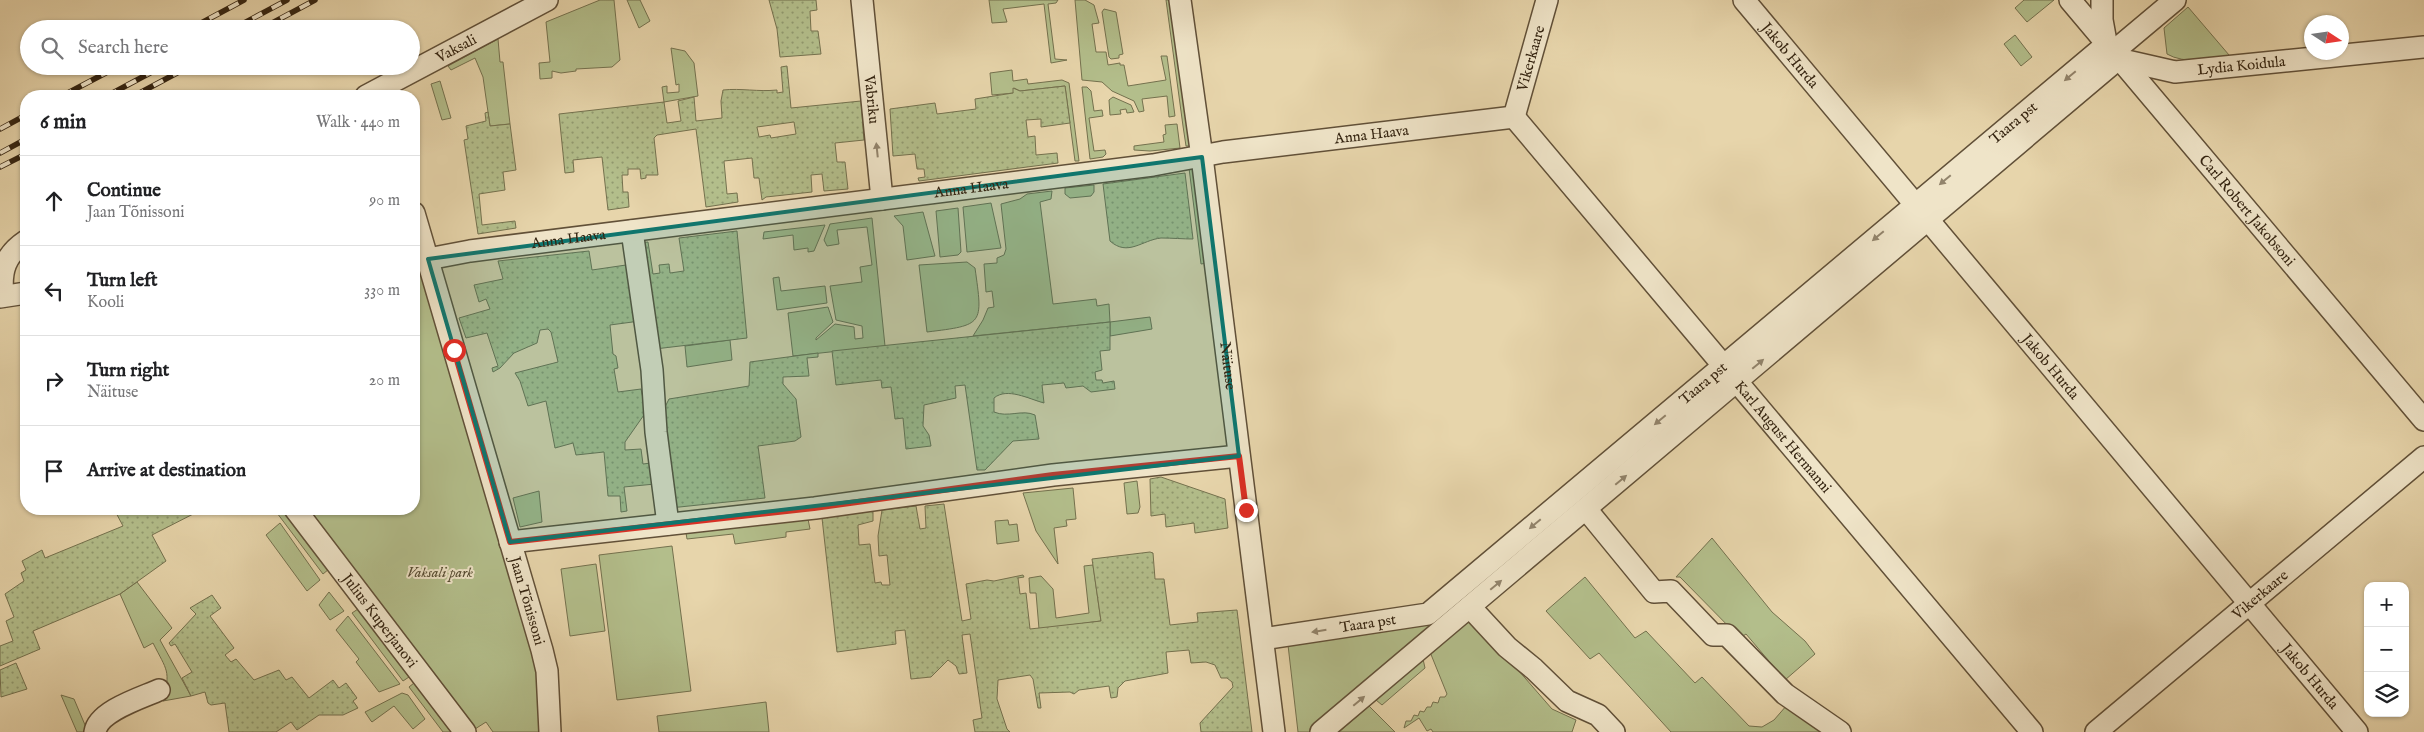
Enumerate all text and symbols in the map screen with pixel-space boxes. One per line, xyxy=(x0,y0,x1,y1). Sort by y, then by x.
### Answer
north arrow xyxy=(2304,15,2349,60)
street label: Jakob Hurda xyxy=(1756,17,1824,92)
search box xyxy=(20,20,420,75)
street label: Vikerkaare xyxy=(1512,23,1549,94)
street label: Vaksali xyxy=(432,30,480,67)
icon: search xyxy=(38,34,66,62)
text: Search here xyxy=(78,36,169,60)
street label: Lydia Koidula xyxy=(2196,51,2287,79)
one-way arrow xyxy=(2063,70,2076,81)
street label: Vabriku xyxy=(860,73,884,125)
street label: Taara pst xyxy=(1985,97,2041,148)
text: 6 min xyxy=(40,109,86,136)
text: Walk · 440 m xyxy=(316,113,400,133)
street label: Anna Haava xyxy=(1332,120,1410,148)
one-way arrow xyxy=(873,142,881,158)
street label: Carl Robert Jakobsoni xyxy=(2195,151,2300,270)
street label: Anna Haava xyxy=(932,174,1010,202)
one-way arrow xyxy=(1939,175,1952,186)
text: Continue xyxy=(87,179,161,203)
icon: ahead xyxy=(40,187,68,215)
text: 90 m xyxy=(369,191,400,211)
text: Jaan Tõnissoni xyxy=(87,203,184,223)
street label: Anna Haava xyxy=(529,224,607,253)
one-way arrow xyxy=(1872,231,1885,242)
text: Turn left xyxy=(87,269,158,293)
icon: left xyxy=(40,277,68,305)
text: 330 m xyxy=(364,281,400,301)
text: Kooli xyxy=(87,293,124,313)
street label: Jakob Hurda xyxy=(2017,328,2084,404)
route start xyxy=(443,339,466,362)
street label: Näituse xyxy=(1216,341,1241,391)
street label: Taara pst xyxy=(1675,358,1731,409)
text: Turn right xyxy=(87,359,169,383)
one-way arrow xyxy=(1752,359,1765,370)
icon: right xyxy=(40,367,68,395)
text: 20 m xyxy=(369,371,400,391)
street label: Karl August Hermanni xyxy=(1731,377,1836,497)
text: Näituse xyxy=(87,383,138,403)
one-way arrow xyxy=(1653,414,1666,425)
icon: arrive xyxy=(40,457,68,485)
text: Arrive at destination xyxy=(87,459,246,483)
one-way arrow xyxy=(1614,475,1627,486)
route end xyxy=(1235,499,1258,522)
one-way arrow xyxy=(1529,519,1542,530)
street label: Jaan Tõnissoni xyxy=(505,552,550,647)
park label: Vaksali park xyxy=(407,563,473,582)
street label: Vikerkaare xyxy=(2227,565,2292,624)
street label: Julius Kuperjanovi xyxy=(337,568,422,671)
one-way arrow xyxy=(1490,579,1502,591)
map controls xyxy=(2364,582,2409,717)
button: + xyxy=(2364,582,2409,627)
street label: Taara pst xyxy=(1338,609,1397,637)
one-way arrow xyxy=(1311,627,1327,635)
button: − xyxy=(2364,627,2409,672)
street label: Jakob Hurda xyxy=(2276,638,2344,713)
button: layers xyxy=(2364,672,2409,717)
one-way arrow xyxy=(1352,695,1364,707)

